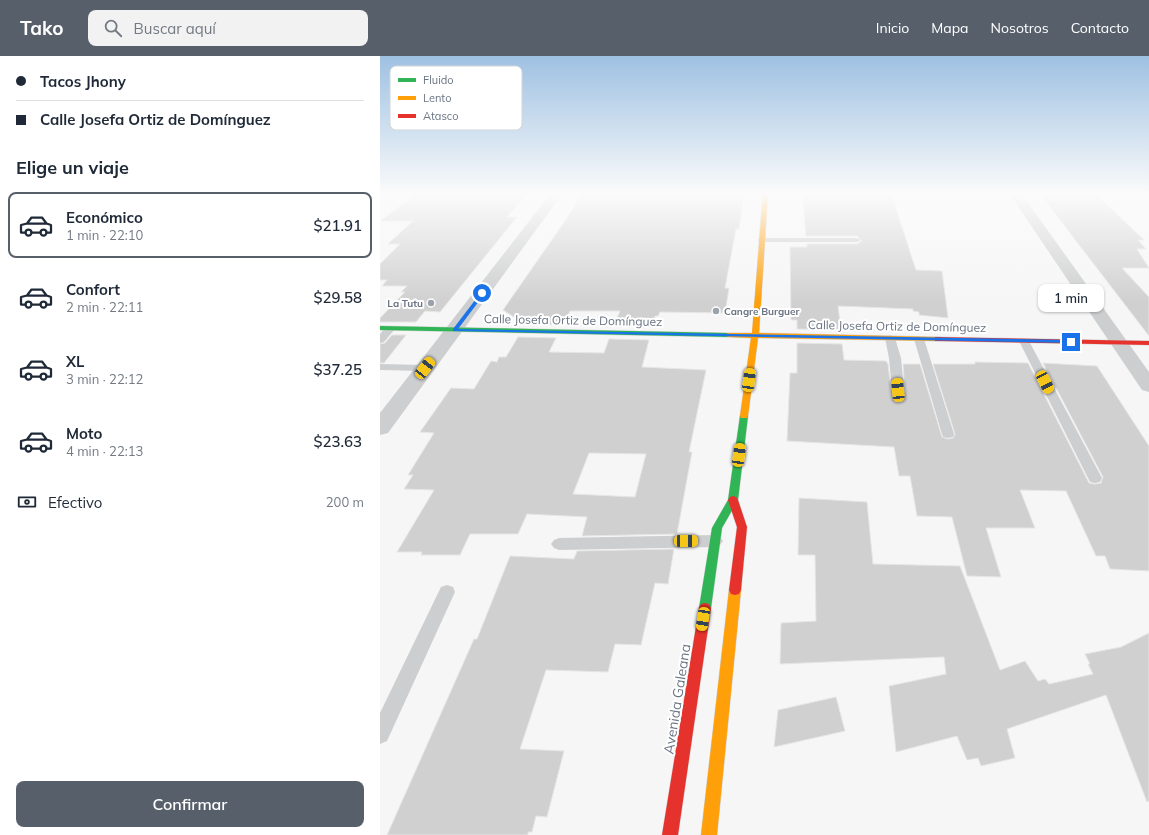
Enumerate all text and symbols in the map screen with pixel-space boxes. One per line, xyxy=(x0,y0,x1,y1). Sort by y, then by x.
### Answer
search box xyxy=(88,10,368,46)
text: Tako xyxy=(20,16,64,40)
icon: search xyxy=(102,17,124,39)
text: Buscar aquí xyxy=(134,19,216,38)
text: Inicio xyxy=(876,19,909,37)
text: Mapa xyxy=(931,19,969,37)
text: Nosotros xyxy=(991,19,1049,37)
text: Contacto xyxy=(1071,19,1129,37)
legend xyxy=(390,66,522,130)
text: Tacos Jhony xyxy=(40,72,126,91)
text: Fluido xyxy=(423,73,454,87)
text: Lento xyxy=(423,91,451,105)
text: Atasco xyxy=(423,109,458,123)
text: Calle Josefa Ortiz de Domínguez xyxy=(40,110,271,129)
text: Elige un viaje xyxy=(16,156,129,179)
icon: car xyxy=(18,207,54,243)
text: Económico xyxy=(66,208,143,227)
text: $21.91 xyxy=(313,216,362,235)
text: 1 min · 22:10 xyxy=(66,227,143,243)
icon: car xyxy=(18,279,54,315)
text: Confort xyxy=(66,280,120,299)
route start xyxy=(473,284,491,302)
callout: 1 min xyxy=(1038,284,1104,312)
text: $29.58 xyxy=(313,288,362,307)
text: 1 min xyxy=(1054,290,1088,306)
place label: La Tutu xyxy=(387,297,423,310)
marker: La Tutu xyxy=(426,298,436,308)
text: 2 min · 22:11 xyxy=(66,299,143,315)
place label: Cangre Burguer xyxy=(724,305,800,318)
marker: Cangre Burguer xyxy=(711,306,721,316)
street label: Calle Josefa Ortiz de Domínguez xyxy=(484,311,662,329)
street label: Calle Josefa Ortiz de Domínguez xyxy=(808,317,986,335)
route end xyxy=(1062,333,1080,351)
icon: car xyxy=(18,351,54,387)
text: XL xyxy=(66,352,84,371)
car xyxy=(413,355,437,381)
text: $37.25 xyxy=(313,360,362,379)
car xyxy=(741,367,757,393)
car xyxy=(1034,369,1056,395)
text: 3 min · 22:12 xyxy=(66,371,143,387)
car xyxy=(891,377,905,403)
icon: car xyxy=(18,423,54,459)
text: Moto xyxy=(66,424,102,443)
text: $23.63 xyxy=(313,432,362,451)
car xyxy=(731,442,747,468)
text: 4 min · 22:13 xyxy=(66,443,143,459)
icon: cash xyxy=(16,491,38,513)
text: Efectivo xyxy=(48,493,102,512)
text: 200 m xyxy=(326,494,364,510)
car xyxy=(674,535,698,547)
car xyxy=(695,606,711,632)
street label: Avenida Galeana xyxy=(659,643,695,755)
button: Confirmar xyxy=(16,781,364,827)

